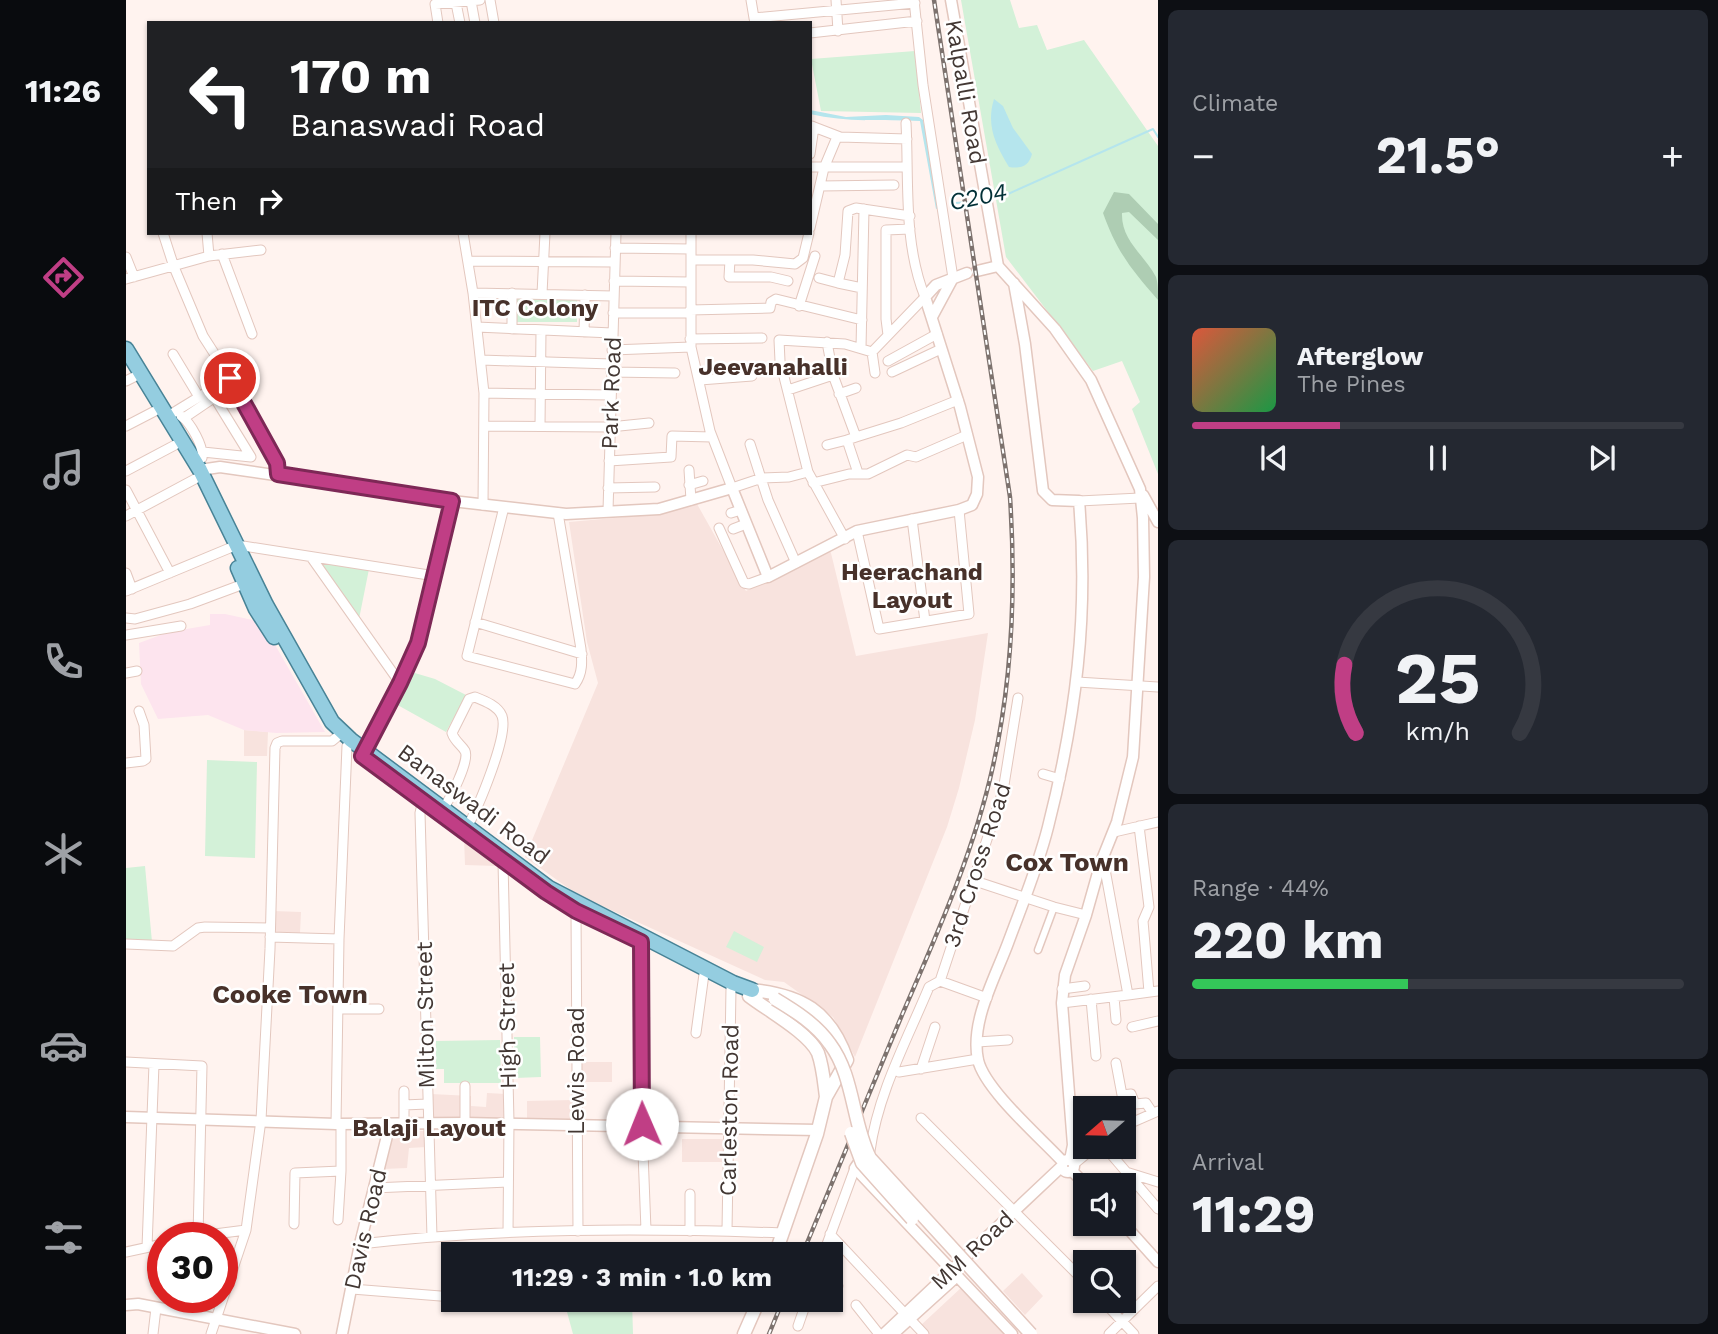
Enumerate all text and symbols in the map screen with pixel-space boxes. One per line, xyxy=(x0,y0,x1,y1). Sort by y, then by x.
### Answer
street label: Kalpalli Road xyxy=(939,18,992,167)
text: 170 m xyxy=(290,47,431,105)
icon: left xyxy=(175,49,266,140)
text: 11:26 xyxy=(25,72,101,110)
text: Climate xyxy=(1192,90,1278,117)
text: Banaswadi Road xyxy=(290,106,545,144)
text: 21.5° xyxy=(1376,125,1500,186)
text: − xyxy=(1192,134,1215,178)
text: + xyxy=(1661,134,1684,178)
water label: C204 xyxy=(947,178,1009,216)
icon: right xyxy=(251,182,289,220)
text: Then xyxy=(175,186,237,216)
icon: directions xyxy=(39,253,88,302)
district label: ITC Colony xyxy=(472,294,599,322)
street label: Park Road xyxy=(596,336,627,450)
text: Afterglow xyxy=(1297,341,1423,371)
pin xyxy=(200,348,260,408)
district label: Jeevanahalli xyxy=(698,353,848,381)
icon: arrive xyxy=(211,359,249,397)
text: The Pines xyxy=(1297,371,1406,398)
icon: previous xyxy=(1255,439,1293,477)
icon: pause xyxy=(1419,439,1457,477)
icon: next xyxy=(1583,439,1621,477)
icon: music xyxy=(39,445,88,494)
district label: Heerachand Layout xyxy=(841,558,983,614)
text: 25 xyxy=(1395,635,1481,721)
icon: phone xyxy=(39,637,88,686)
text: km/h xyxy=(1406,717,1470,746)
street label: Banaswadi Road xyxy=(392,738,555,870)
street label: 3rd Cross Road xyxy=(938,779,1017,951)
icon: climate xyxy=(39,829,88,878)
district label: Cox Town xyxy=(1005,847,1129,877)
text: Range · 44% xyxy=(1192,875,1329,902)
text: 220 km xyxy=(1192,910,1384,971)
street label: Milton Street xyxy=(411,941,440,1089)
street label: High Street xyxy=(493,962,522,1089)
district label: Cooke Town xyxy=(212,979,368,1009)
street label: Lewis Road xyxy=(563,1007,590,1135)
icon: car xyxy=(39,1021,88,1070)
street label: Carleston Road xyxy=(714,1024,745,1196)
position arrow xyxy=(605,1087,679,1161)
north arrow xyxy=(1073,1096,1136,1158)
map controls xyxy=(1073,1096,1136,1313)
district label: Balaji Layout xyxy=(352,1114,506,1142)
text: Arrival xyxy=(1192,1149,1264,1176)
street label: Davis Road xyxy=(338,1166,393,1292)
button: sound xyxy=(1073,1173,1136,1236)
text: 11:29 xyxy=(1192,1184,1316,1245)
street label: MM Road xyxy=(925,1205,1019,1295)
icon: filters xyxy=(39,1213,88,1262)
speed limit sign: 30 xyxy=(147,1222,238,1313)
button: search xyxy=(1073,1250,1136,1313)
text: 11:29 · 3 min · 1.0 km xyxy=(512,1262,772,1292)

